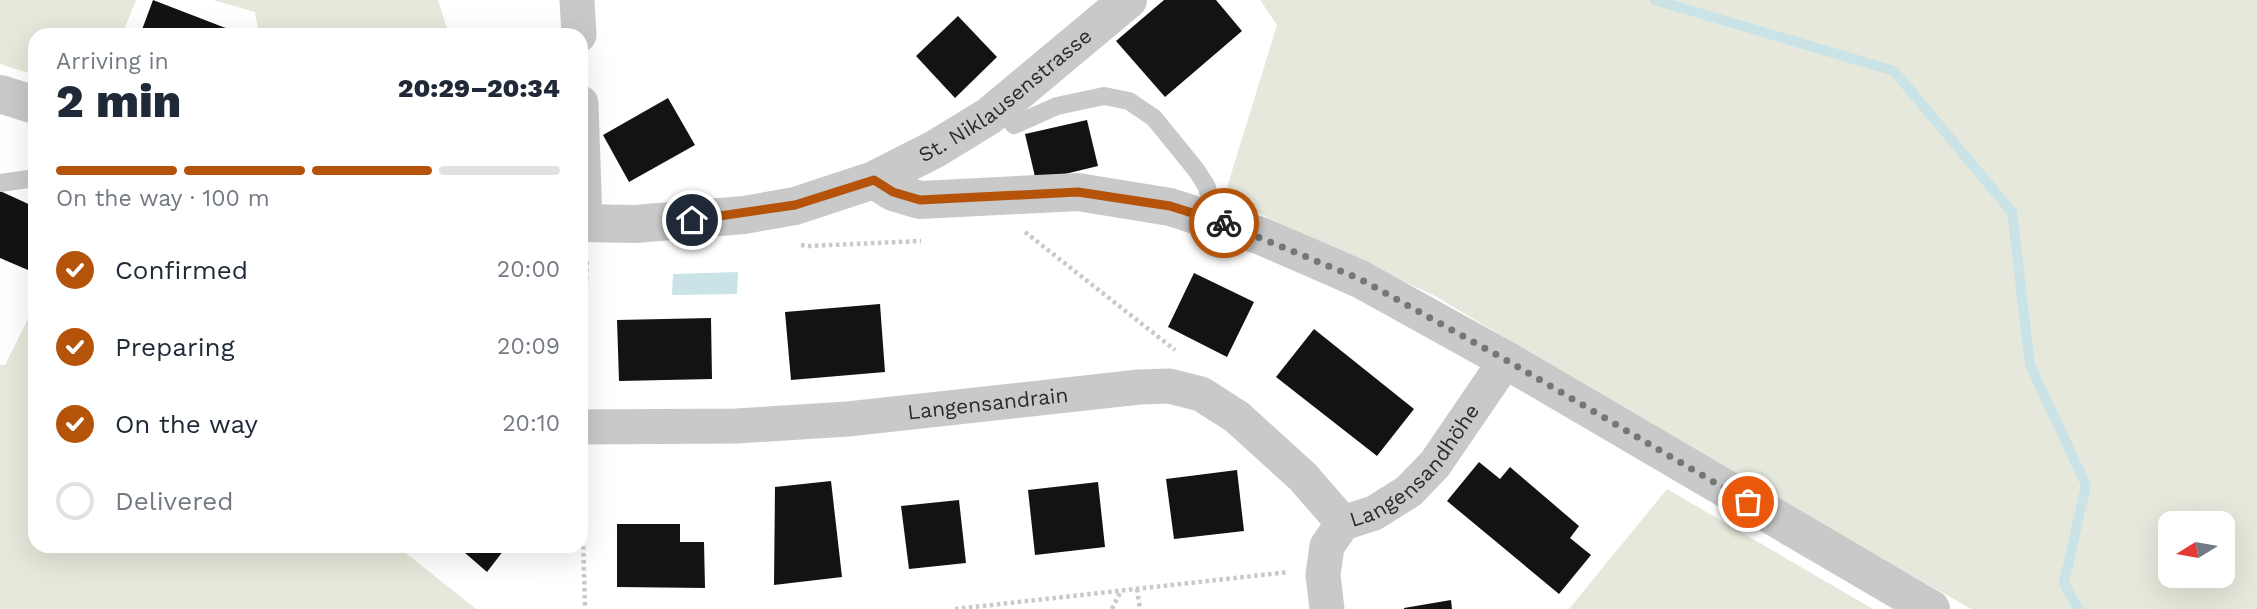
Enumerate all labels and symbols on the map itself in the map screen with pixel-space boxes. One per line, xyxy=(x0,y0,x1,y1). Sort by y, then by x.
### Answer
street label: St. Niklausenstrasse xyxy=(914,23,1096,167)
courier xyxy=(1189,188,1259,258)
pin xyxy=(662,190,722,250)
street label: Langensandrain xyxy=(906,382,1070,424)
street label: Langensandhöhe xyxy=(1346,399,1484,532)
pin xyxy=(1718,472,1778,532)
north arrow xyxy=(2158,511,2235,588)

